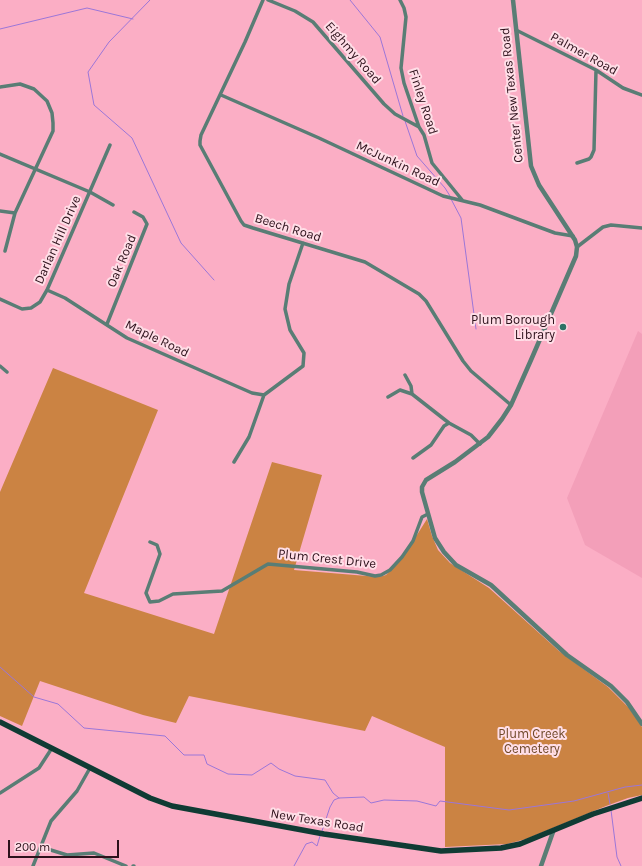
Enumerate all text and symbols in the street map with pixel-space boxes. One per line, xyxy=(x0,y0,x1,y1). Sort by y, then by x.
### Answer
street label: Eighmy Road xyxy=(322,19,384,87)
street label: Center New Texas Road xyxy=(497,27,527,163)
street label: Palmer Road xyxy=(548,29,620,79)
street label: Finley Road xyxy=(405,67,441,137)
street label: McJunkin Road xyxy=(354,138,442,190)
street label: Darlan Hill Drive xyxy=(31,193,85,287)
street label: Beech Road xyxy=(253,210,323,246)
street label: Oak Road xyxy=(104,232,140,290)
place label: Plum Borough Library xyxy=(471,312,555,343)
street label: Maple Road xyxy=(123,317,191,361)
marker: Plum Borough Library xyxy=(558,322,568,332)
street label: Plum Crest Drive xyxy=(277,546,377,572)
park label: Plum Creek Cemetery xyxy=(498,726,566,757)
street label: New Texas Road xyxy=(269,806,365,836)
scale bar xyxy=(10,832,121,858)
text: 200 m xyxy=(15,840,50,854)

